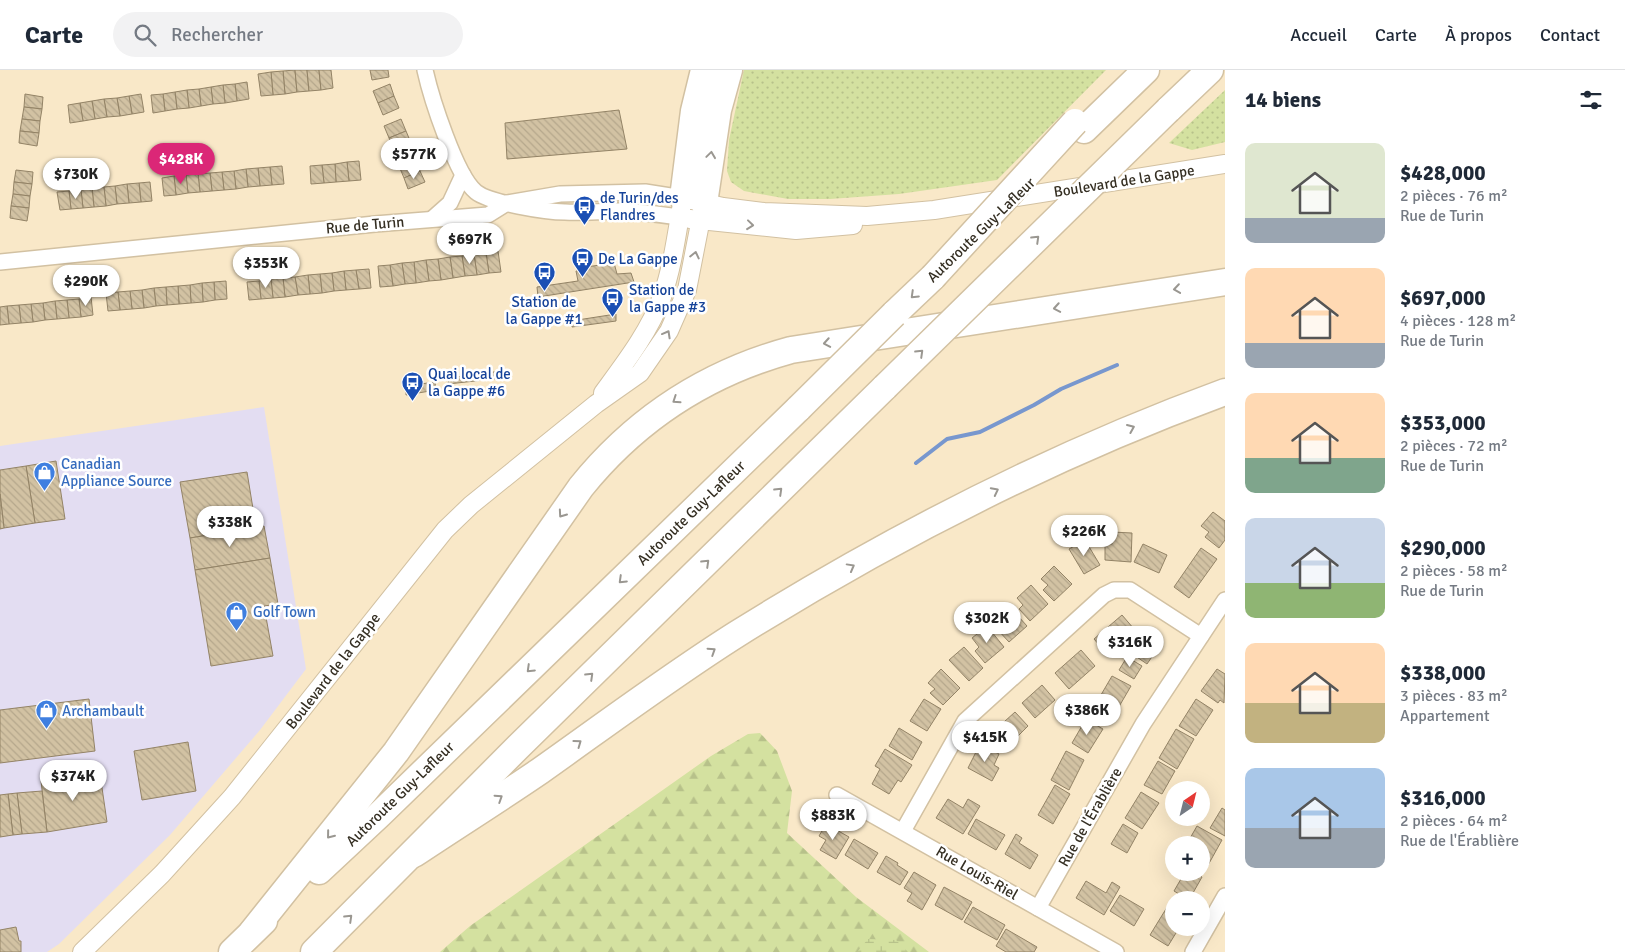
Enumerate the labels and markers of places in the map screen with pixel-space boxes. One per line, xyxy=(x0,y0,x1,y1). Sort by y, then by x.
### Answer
pin: $577K xyxy=(379,138,449,180)
pin: $428K xyxy=(146,142,216,185)
pin: $730K xyxy=(41,158,111,200)
place label: de Turin/des Flandres xyxy=(600,189,679,224)
bus stop icon: de Turin/des Flandres xyxy=(572,195,596,226)
pin: $697K xyxy=(435,222,505,265)
pin: $353K xyxy=(231,246,301,289)
bus stop icon: De La Gappe xyxy=(570,247,594,278)
place label: De La Gappe xyxy=(598,250,678,268)
bus stop icon: Station de la Gappe #1 xyxy=(532,261,556,292)
pin: $290K xyxy=(51,264,121,307)
place label: Station de la Gappe #3 xyxy=(629,281,706,316)
bus stop icon: Station de la Gappe #3 xyxy=(601,287,625,318)
place label: Station de la Gappe #1 xyxy=(505,293,583,328)
place label: Quai local de la Gappe #6 xyxy=(428,365,511,400)
bus stop icon: Quai local de la Gappe #6 xyxy=(400,371,424,402)
place label: Canadian Appliance Source xyxy=(61,455,172,490)
shop icon: Canadian Appliance Source xyxy=(33,461,57,492)
pin: $338K xyxy=(195,506,265,548)
pin: $226K xyxy=(1049,514,1119,557)
shop icon: Golf Town xyxy=(225,600,249,631)
pin: $302K xyxy=(952,602,1022,644)
place label: Golf Town xyxy=(253,603,316,621)
pin: $316K xyxy=(1095,626,1165,668)
pin: $386K xyxy=(1052,694,1122,736)
shop icon: Archambault xyxy=(34,699,58,730)
place label: Archambault xyxy=(62,702,144,720)
pin: $415K xyxy=(950,720,1020,763)
pin: $374K xyxy=(38,760,108,802)
pin: $883K xyxy=(798,798,868,841)

